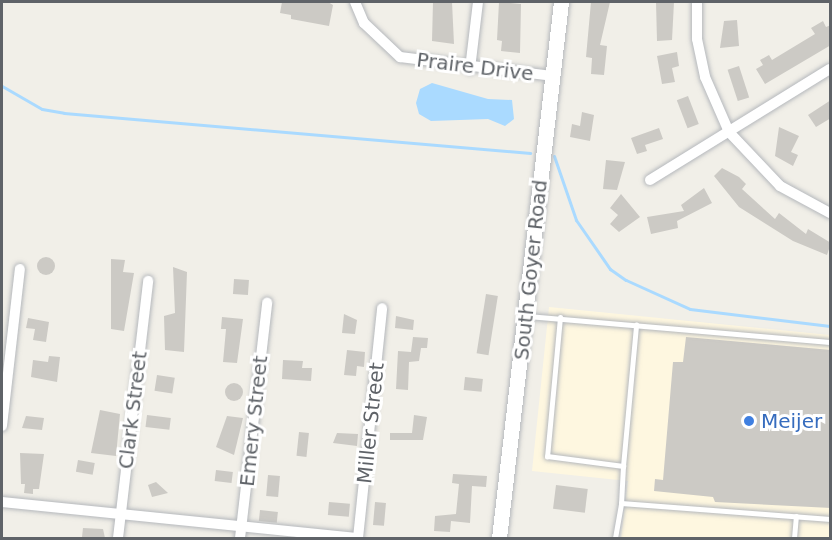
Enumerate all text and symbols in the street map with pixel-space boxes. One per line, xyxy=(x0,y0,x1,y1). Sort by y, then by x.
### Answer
street label: Praire Drive xyxy=(415,48,535,86)
street label: South Goyer Road xyxy=(510,179,552,361)
street label: Clark Street xyxy=(114,350,152,470)
street label: Emery Street xyxy=(235,354,273,488)
street label: Miller Street xyxy=(353,361,389,485)
place label: Meijer xyxy=(761,409,822,433)
marker: Meijer xyxy=(742,414,756,428)

